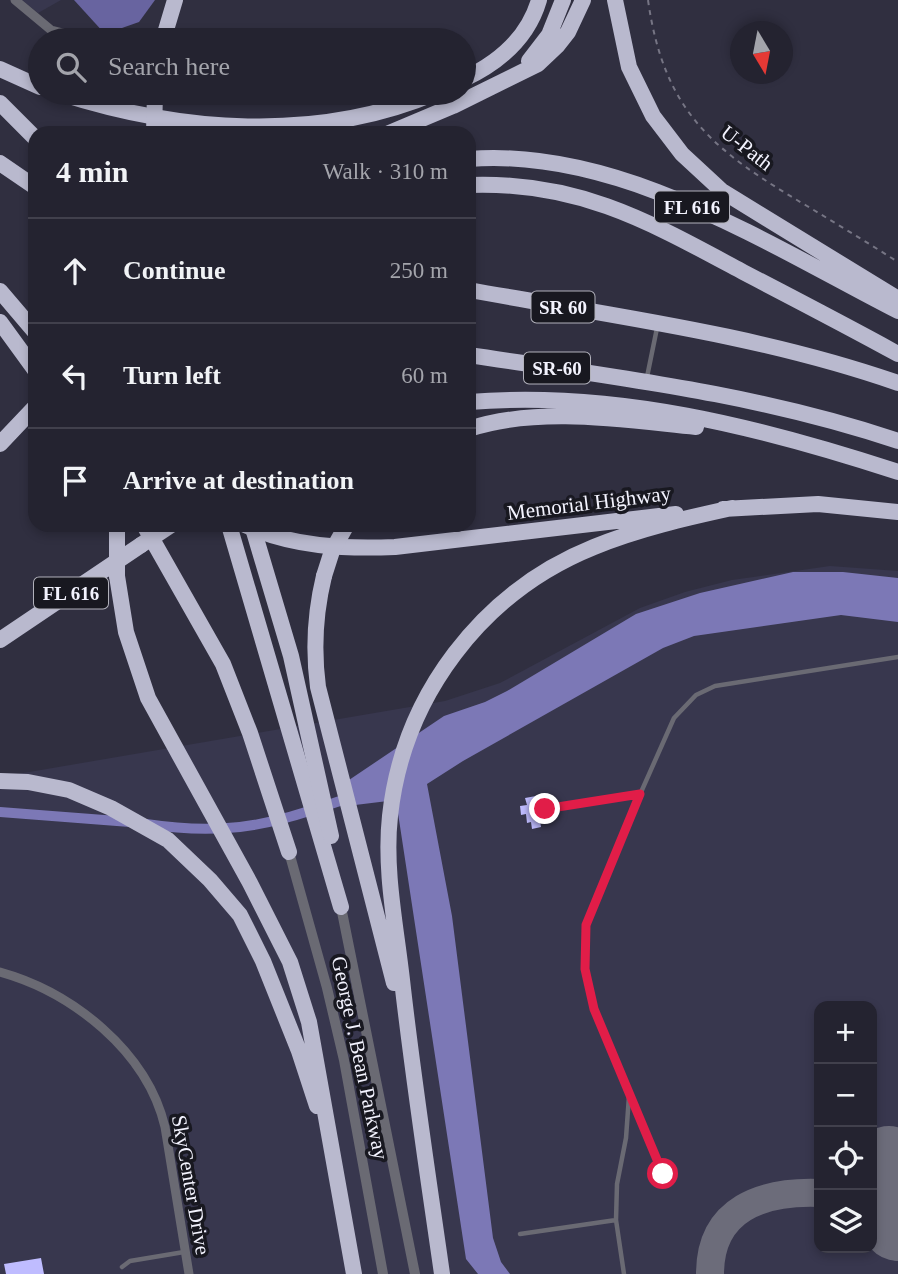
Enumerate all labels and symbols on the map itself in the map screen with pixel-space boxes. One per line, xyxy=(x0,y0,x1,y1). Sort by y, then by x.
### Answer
north arrow xyxy=(730,21,793,84)
street label: U-Path xyxy=(716,120,778,176)
road number: FL 616 xyxy=(655,192,729,223)
road number: SR 60 xyxy=(532,292,594,322)
road number: SR-60 xyxy=(524,352,590,384)
street label: Memorial Highway xyxy=(506,481,673,525)
road number: FL 616 xyxy=(34,578,108,608)
route end xyxy=(529,793,560,824)
street label: George J. Bean Parkway xyxy=(327,954,393,1162)
street label: SkyCenter Drive xyxy=(167,1113,215,1257)
route start xyxy=(647,1158,678,1189)

